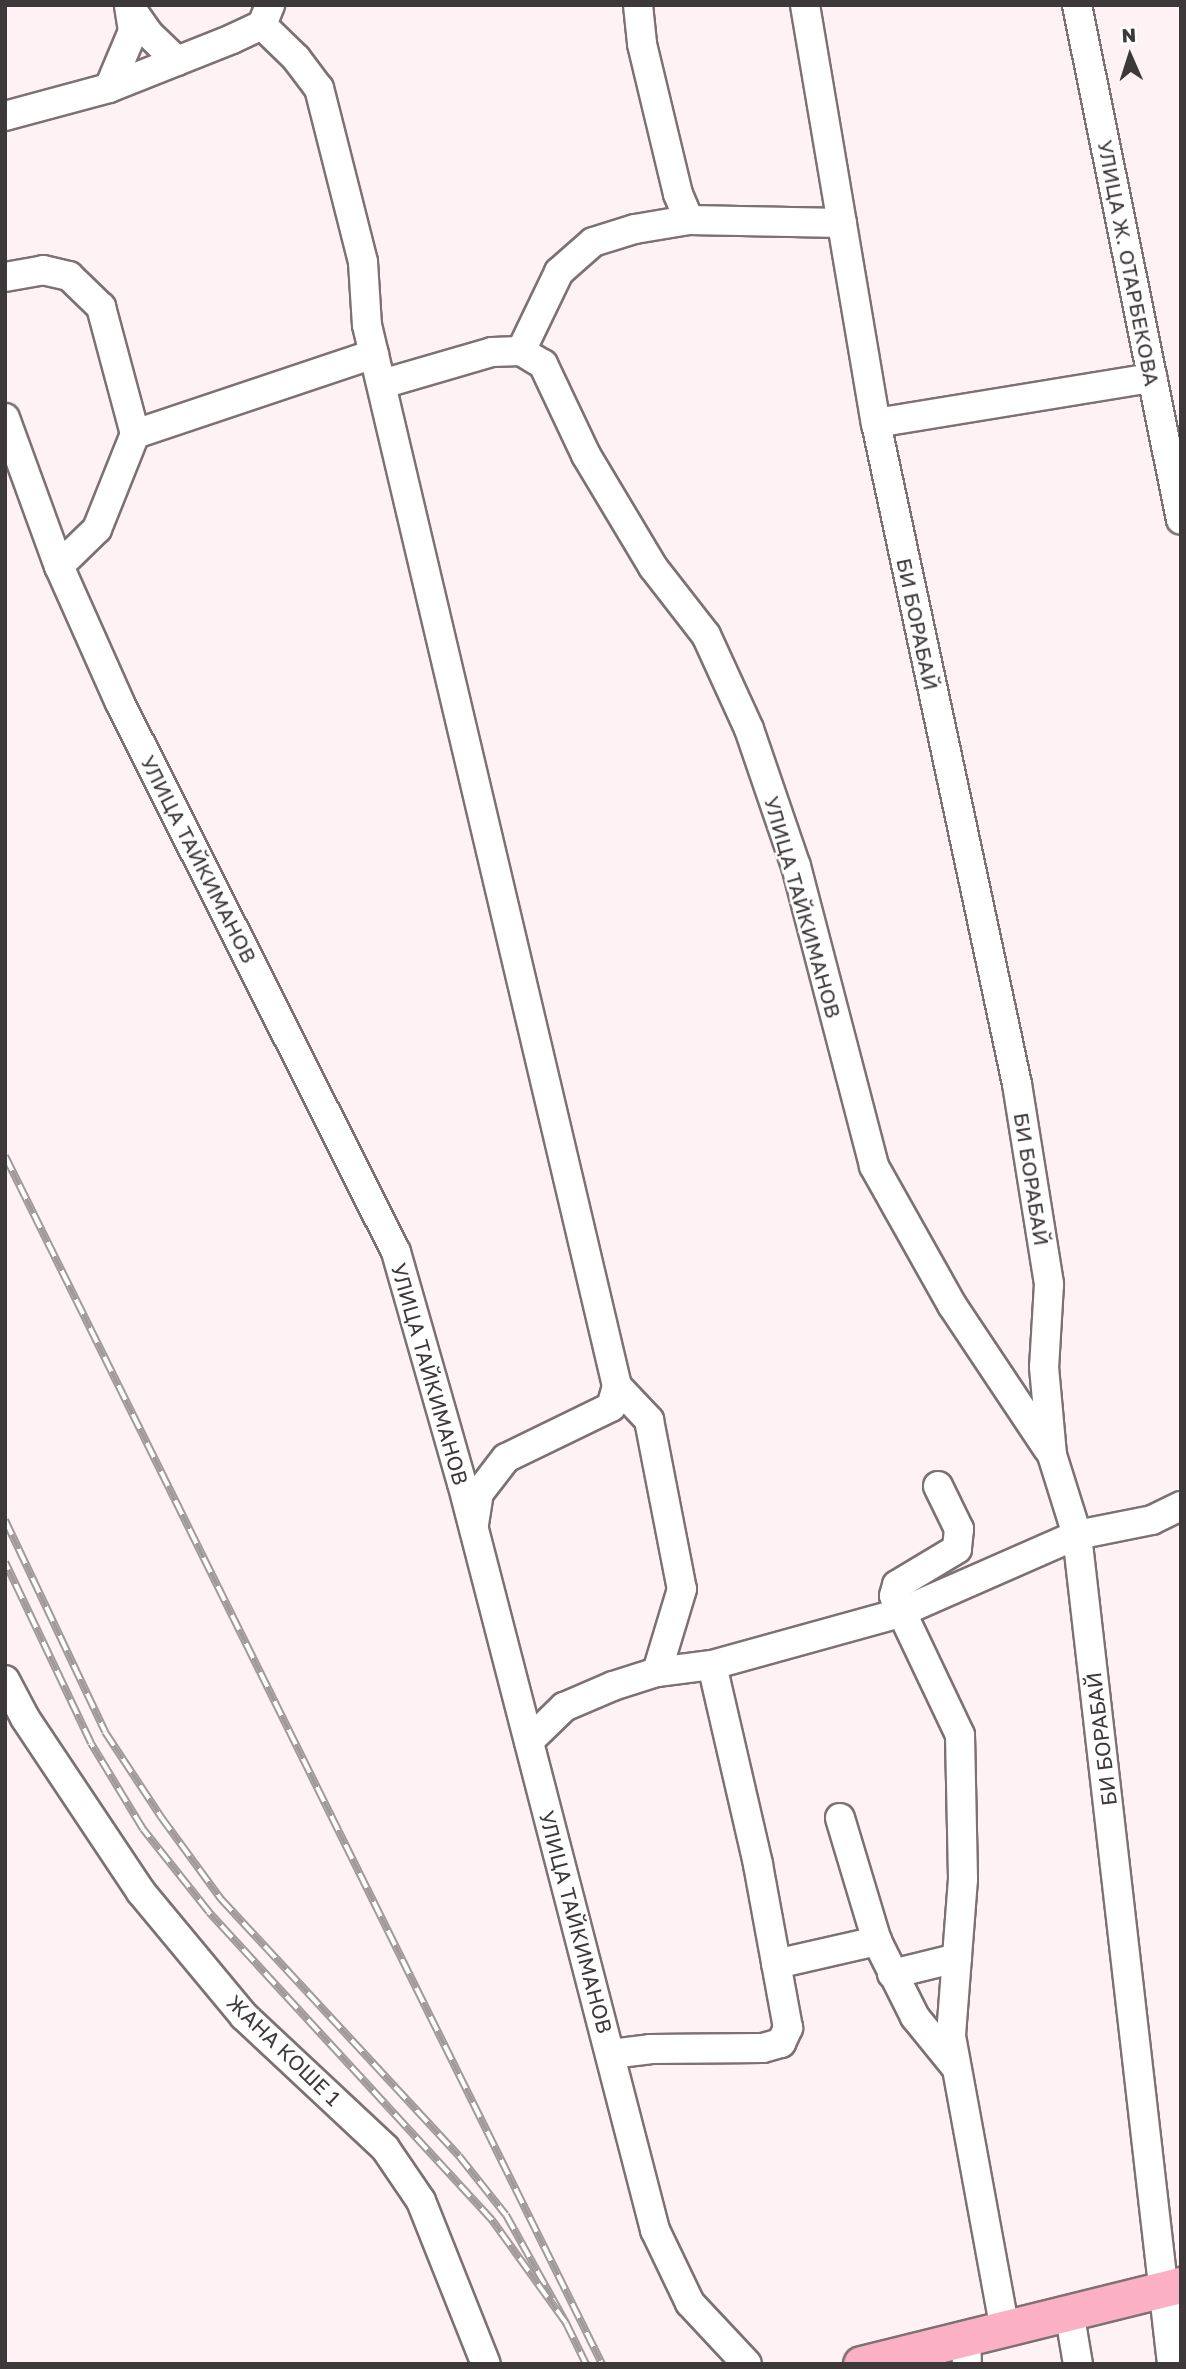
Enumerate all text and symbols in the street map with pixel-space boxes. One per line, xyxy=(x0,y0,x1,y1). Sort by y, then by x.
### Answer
north arrow xyxy=(1095,21,1165,91)
text: N xyxy=(1121,23,1137,46)
street label: УЛИЦА Ж. ОТАРБЕКОВА xyxy=(1093,138,1165,388)
street label: БИ БОРАБАЙ xyxy=(892,556,944,692)
street label: УЛИЦА ТАЙКИМАНОВ xyxy=(136,751,262,967)
street label: УЛИЦА ТАЙКИМАНОВ xyxy=(759,793,847,1021)
street label: БИ БОРАБАЙ xyxy=(1009,1111,1055,1247)
street label: УЛИЦА ТАЙКИМАНОВ xyxy=(386,1260,474,1488)
street label: БИ БОРАБАЙ xyxy=(1080,1671,1122,1807)
street label: УЛИЦА ТАЙКИМАНОВ xyxy=(534,1808,618,2036)
street label: ЖАНА КОШЕ 1 xyxy=(222,1989,346,2111)

